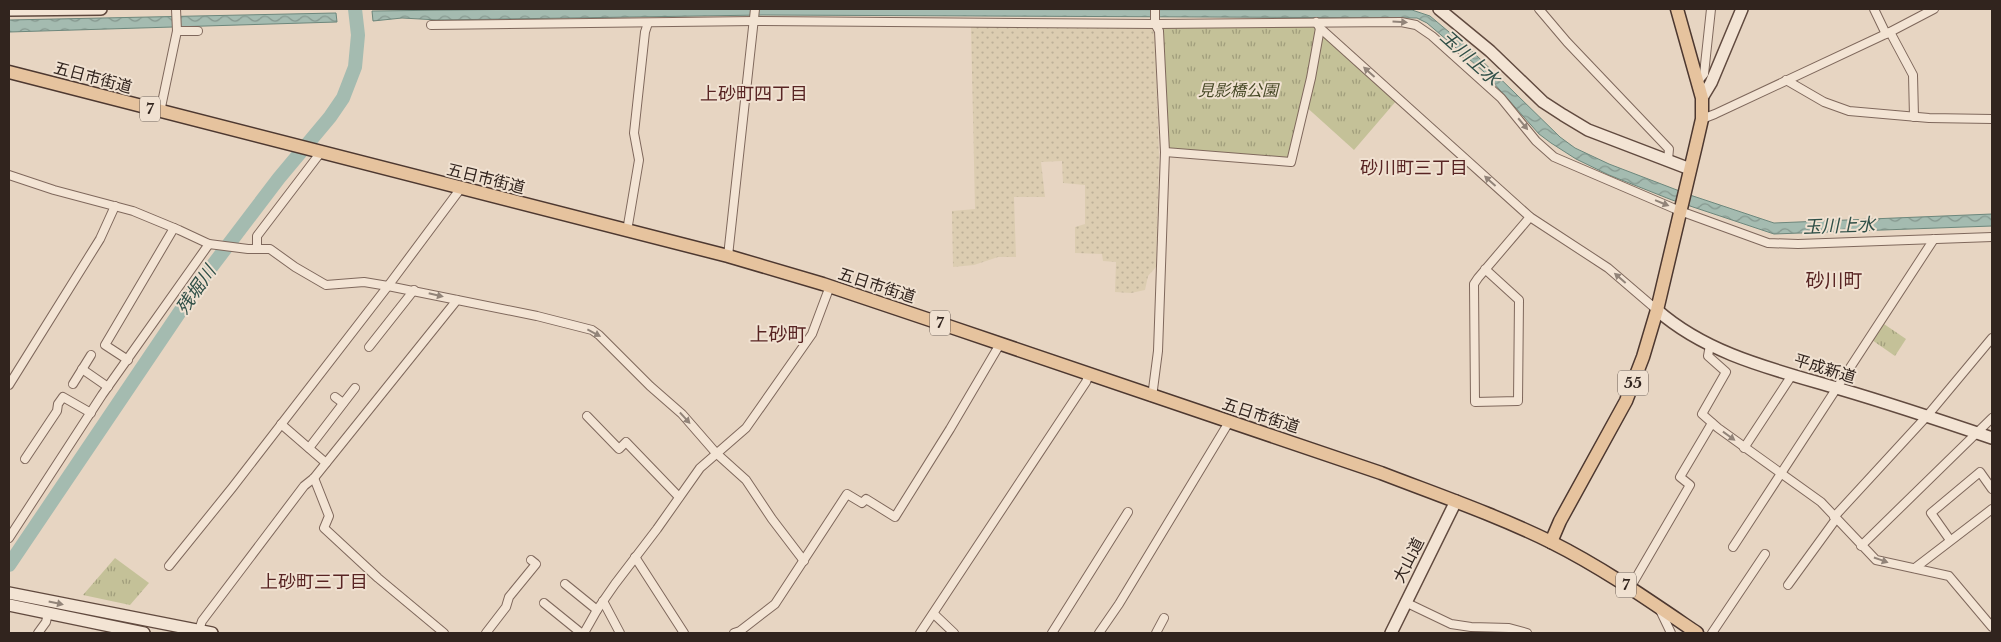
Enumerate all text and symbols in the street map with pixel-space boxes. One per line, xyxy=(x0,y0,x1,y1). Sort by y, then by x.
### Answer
one-way arrow xyxy=(1392,19,1408,27)
water label: 玉川上水 xyxy=(1436,26,1506,92)
street label: 五日市街道 xyxy=(52,57,134,97)
one-way arrow xyxy=(1364,66,1376,78)
park label: 見影橋公園 xyxy=(1198,80,1280,100)
district label: 上砂町四丁目 xyxy=(700,83,808,105)
road number: 7 xyxy=(140,96,160,122)
one-way arrow xyxy=(1517,118,1528,131)
district label: 砂川町三丁目 xyxy=(1360,157,1468,179)
street label: 五日市街道 xyxy=(445,159,527,197)
one-way arrow xyxy=(1485,175,1497,187)
one-way arrow xyxy=(1655,199,1670,207)
water label: 玉川上水 xyxy=(1803,214,1877,238)
water label: 残堀川 xyxy=(172,260,222,318)
street label: 五日市街道 xyxy=(836,263,918,307)
district label: 砂川町 xyxy=(1805,269,1863,292)
one-way arrow xyxy=(1614,272,1626,284)
one-way arrow xyxy=(429,291,444,299)
road number: 7 xyxy=(930,310,950,336)
district label: 上砂町 xyxy=(749,323,807,346)
one-way arrow xyxy=(586,329,601,337)
street label: 平成新道 xyxy=(1791,349,1859,387)
road number: 55 xyxy=(1618,370,1648,396)
street label: 五日市街道 xyxy=(1220,393,1302,437)
one-way arrow xyxy=(679,412,691,424)
one-way arrow xyxy=(1722,431,1736,441)
street label: 大山道 xyxy=(1388,534,1428,586)
one-way arrow xyxy=(1874,556,1889,564)
district label: 上砂町三丁目 xyxy=(260,571,368,593)
road number: 7 xyxy=(1616,572,1636,598)
one-way arrow xyxy=(49,599,65,607)

